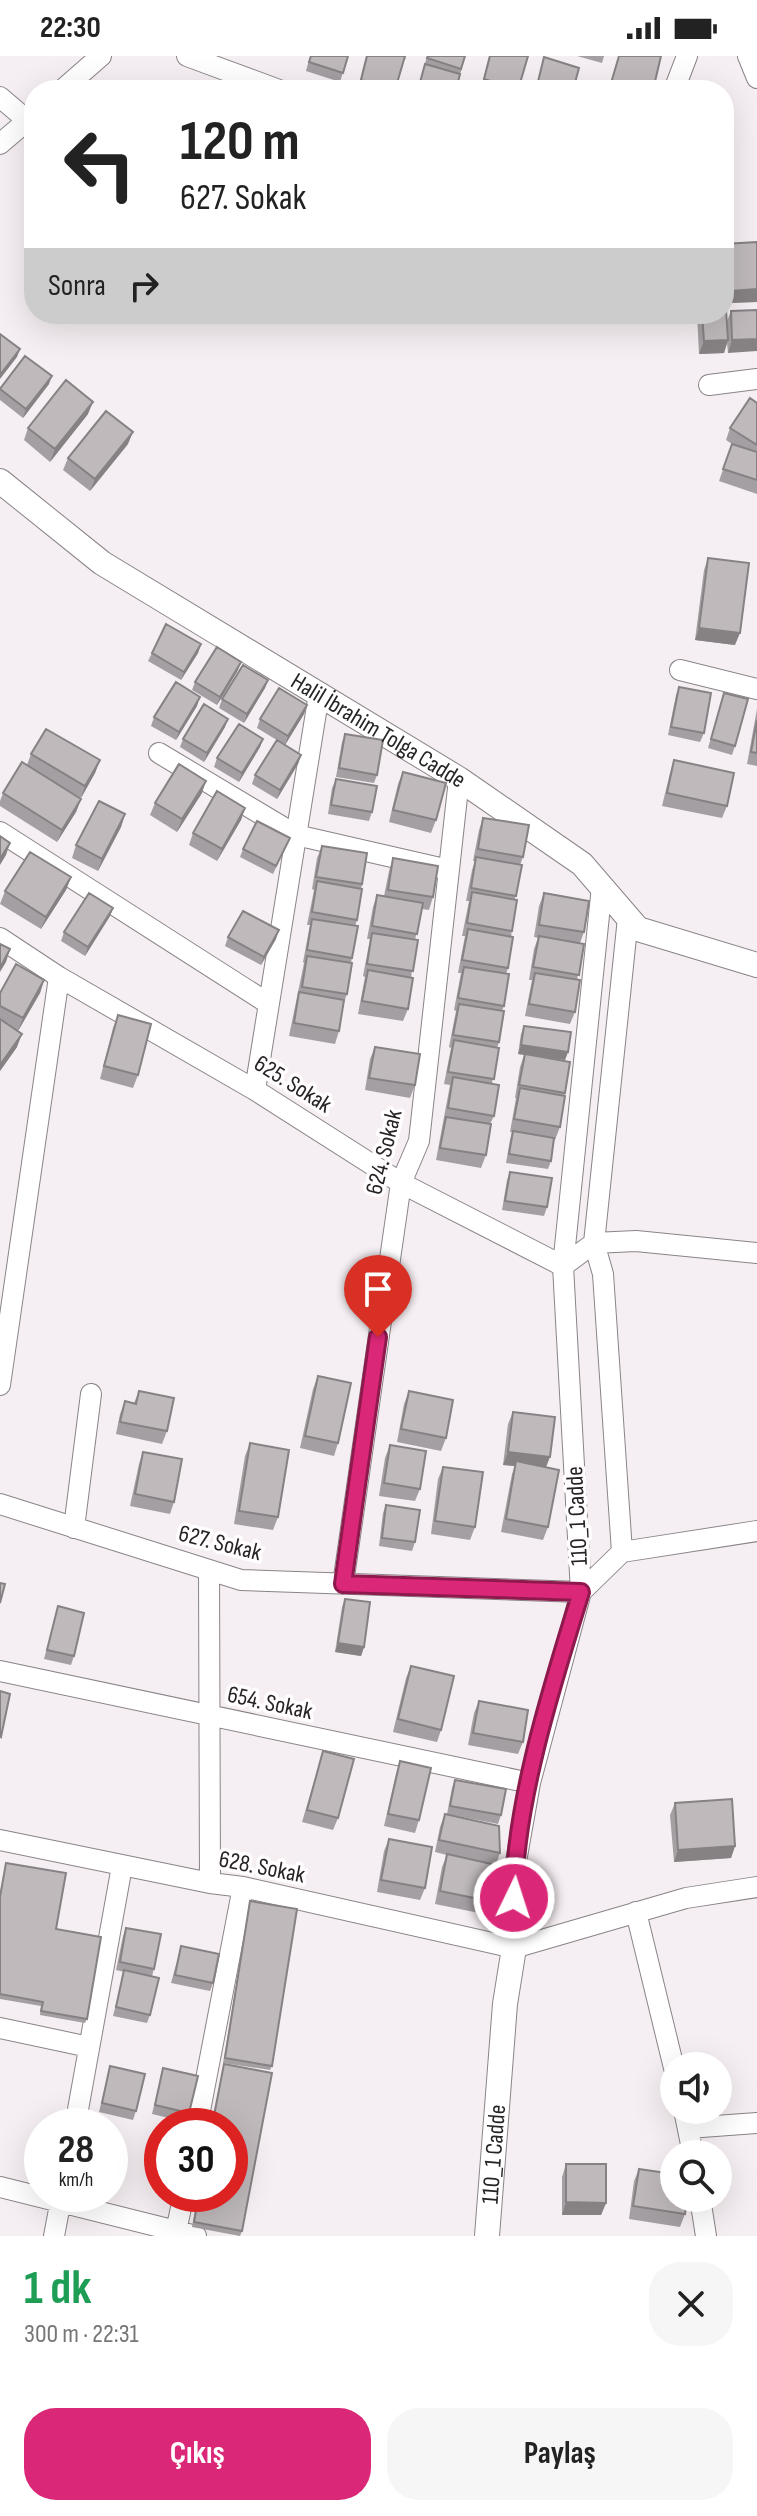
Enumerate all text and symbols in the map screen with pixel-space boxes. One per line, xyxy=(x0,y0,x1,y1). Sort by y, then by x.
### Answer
text: 22:30 xyxy=(40,10,101,46)
text: 120 m xyxy=(180,109,300,176)
icon: left xyxy=(48,112,152,216)
text: 627. Sokak xyxy=(180,177,306,220)
icon: right xyxy=(122,264,166,308)
text: Sonra xyxy=(48,268,106,304)
street label: Halil İbrahim Tolga Cadde xyxy=(286,666,472,794)
street label: 625. Sokak xyxy=(249,1049,337,1119)
street label: 624. Sokak xyxy=(359,1106,409,1198)
pin xyxy=(344,1255,412,1337)
icon: arrive xyxy=(356,1267,400,1311)
street label: 110_1 Cadde xyxy=(560,1466,594,1566)
street label: 627. Sokak xyxy=(176,1519,264,1567)
street label: 654. Sokak xyxy=(225,1680,315,1726)
street label: 628. Sokak xyxy=(216,1844,308,1890)
position arrow xyxy=(472,1856,556,1940)
map controls xyxy=(660,2052,732,2212)
button: sound xyxy=(660,2052,732,2124)
street label: 110_1 Cadde xyxy=(475,2103,512,2205)
speed limit sign: 30 xyxy=(144,2108,248,2212)
text: 28 xyxy=(58,2126,94,2174)
button: search xyxy=(660,2140,732,2212)
text: km/h xyxy=(59,2168,93,2192)
text: 1 dk xyxy=(24,2260,92,2317)
button: close xyxy=(649,2262,733,2346)
text: 300 m · 22:31 xyxy=(24,2319,139,2350)
button: Çıkış xyxy=(24,2408,371,2500)
button: Paylaş xyxy=(387,2408,733,2500)

